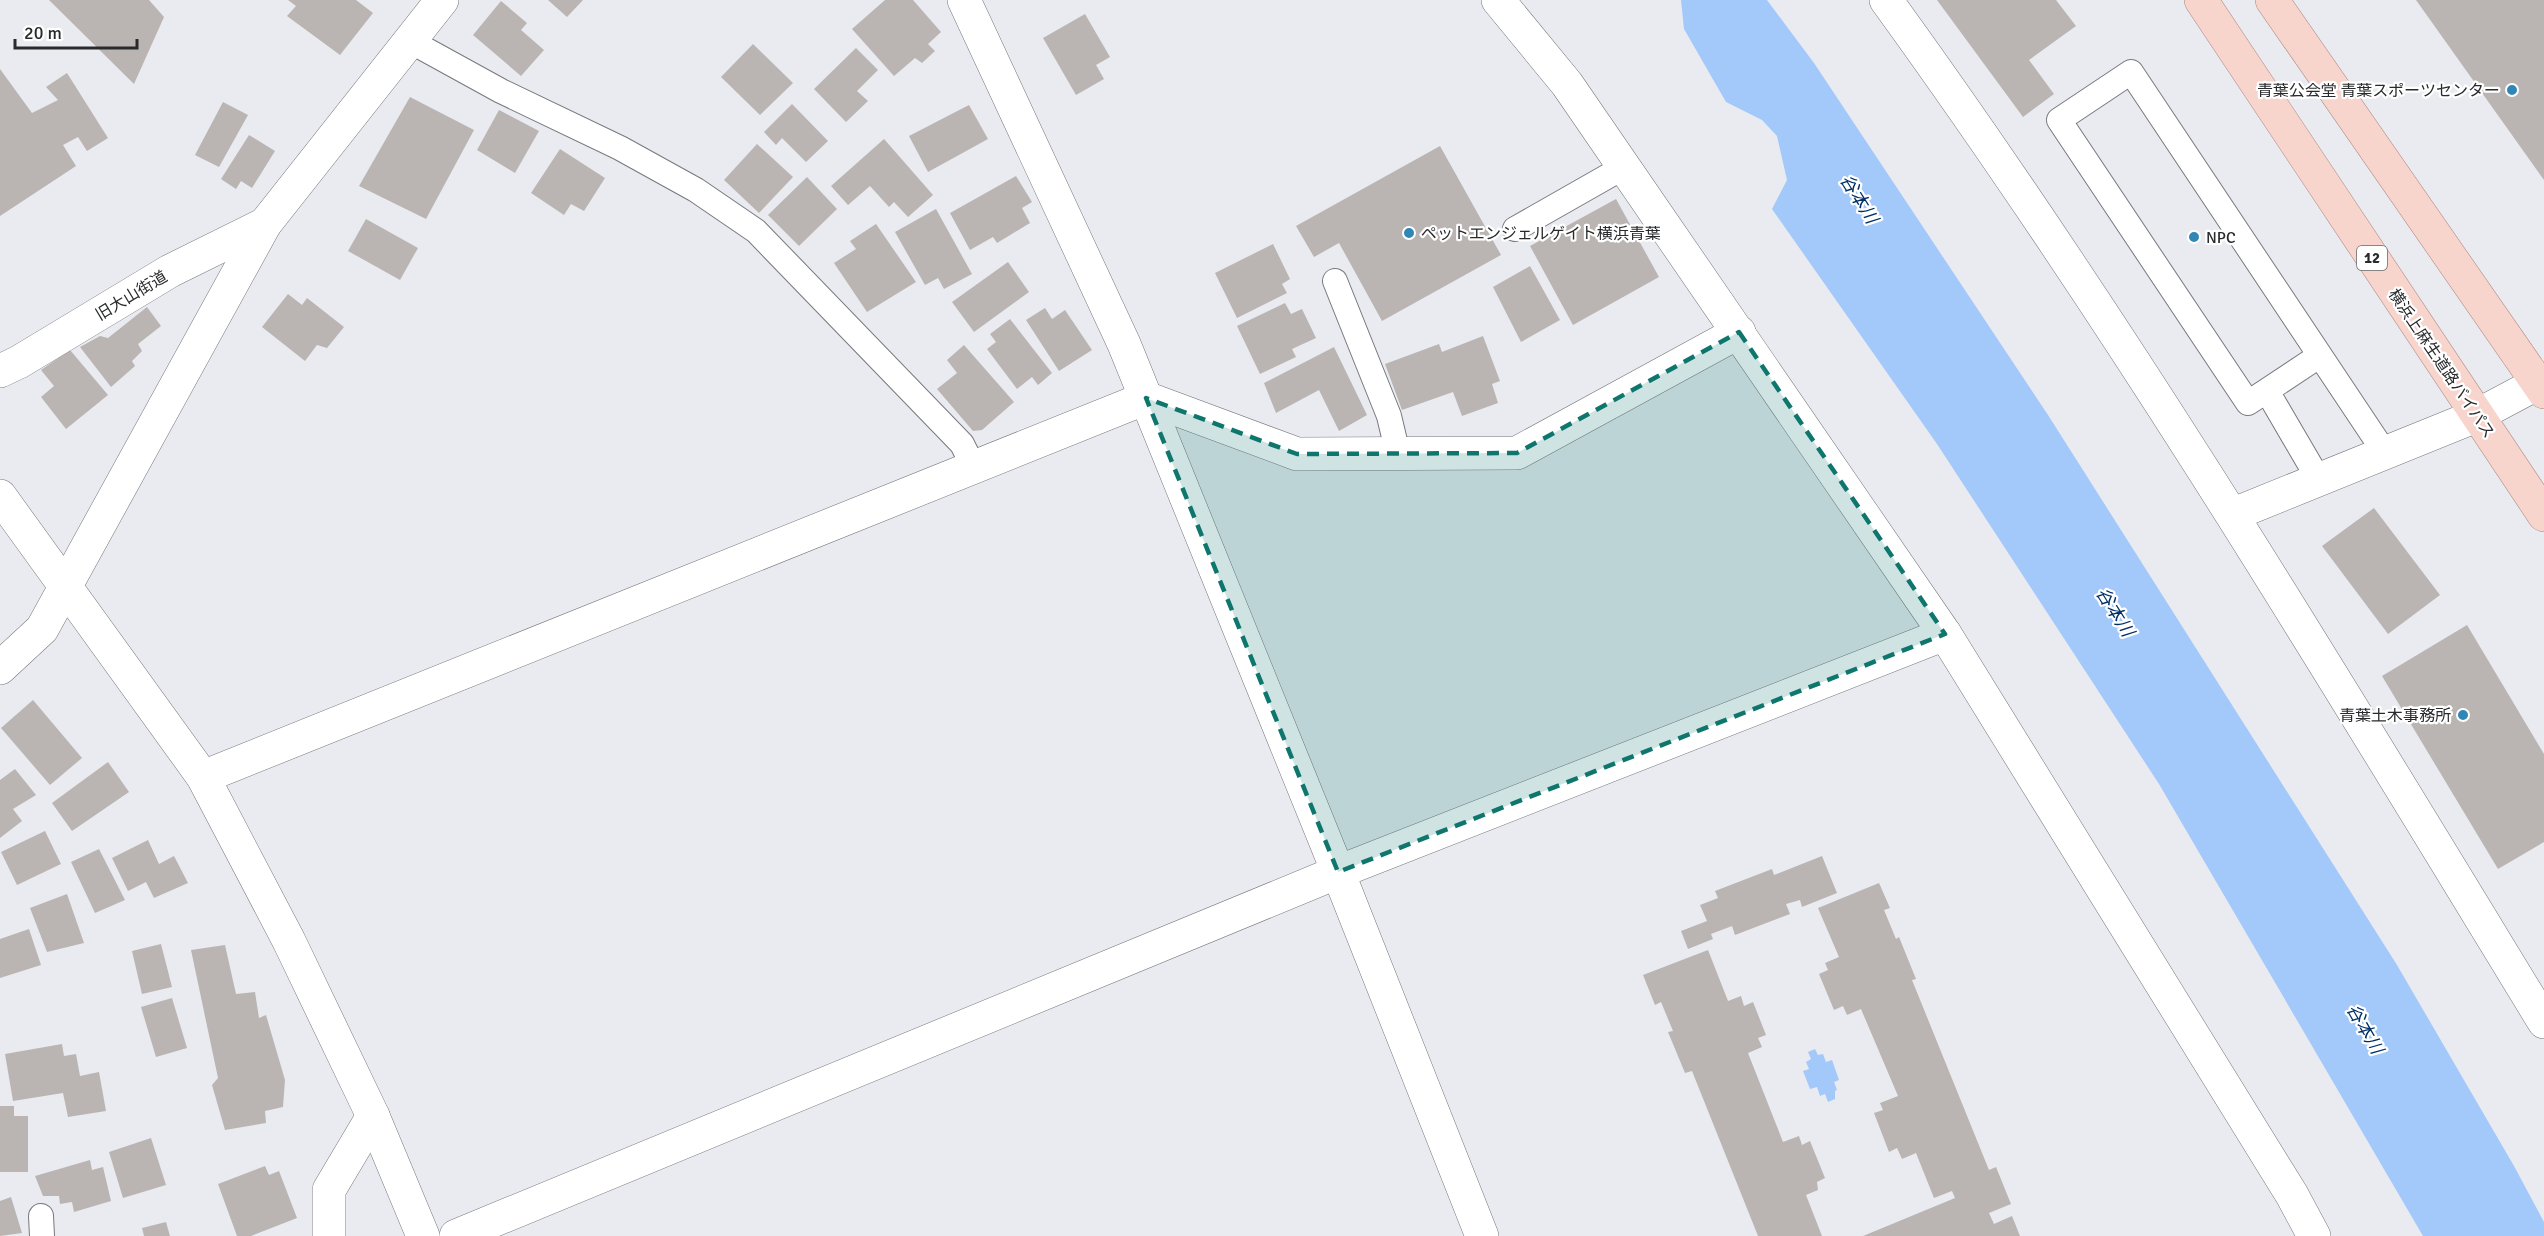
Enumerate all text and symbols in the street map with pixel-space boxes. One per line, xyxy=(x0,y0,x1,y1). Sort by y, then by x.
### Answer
scale bar xyxy=(15,12,136,50)
text: 20 m xyxy=(24,22,62,44)
place label: 青葉公会堂 青葉スポーツセンター xyxy=(2257,81,2500,101)
marker: 青葉公会堂 青葉スポーツセンター xyxy=(2505,83,2519,97)
water label: 谷本川 xyxy=(1835,170,1884,229)
place label: ペットエンジェルゲイト横浜青葉 xyxy=(1421,224,1661,244)
marker: ペットエンジェルゲイト横浜青葉 xyxy=(1402,226,1416,240)
place label: NPC xyxy=(2206,228,2236,248)
marker: NPC xyxy=(2187,230,2201,244)
road number: 12 xyxy=(2357,246,2387,270)
street label: 旧大山街道 xyxy=(92,267,171,325)
street label: 横浜上麻生道路バイパス xyxy=(2384,285,2499,442)
water label: 谷本川 xyxy=(2091,583,2140,642)
place label: 青葉土木事務所 xyxy=(2339,706,2451,726)
marker: 青葉土木事務所 xyxy=(2456,708,2470,722)
water label: 谷本川 xyxy=(2342,1000,2389,1060)

